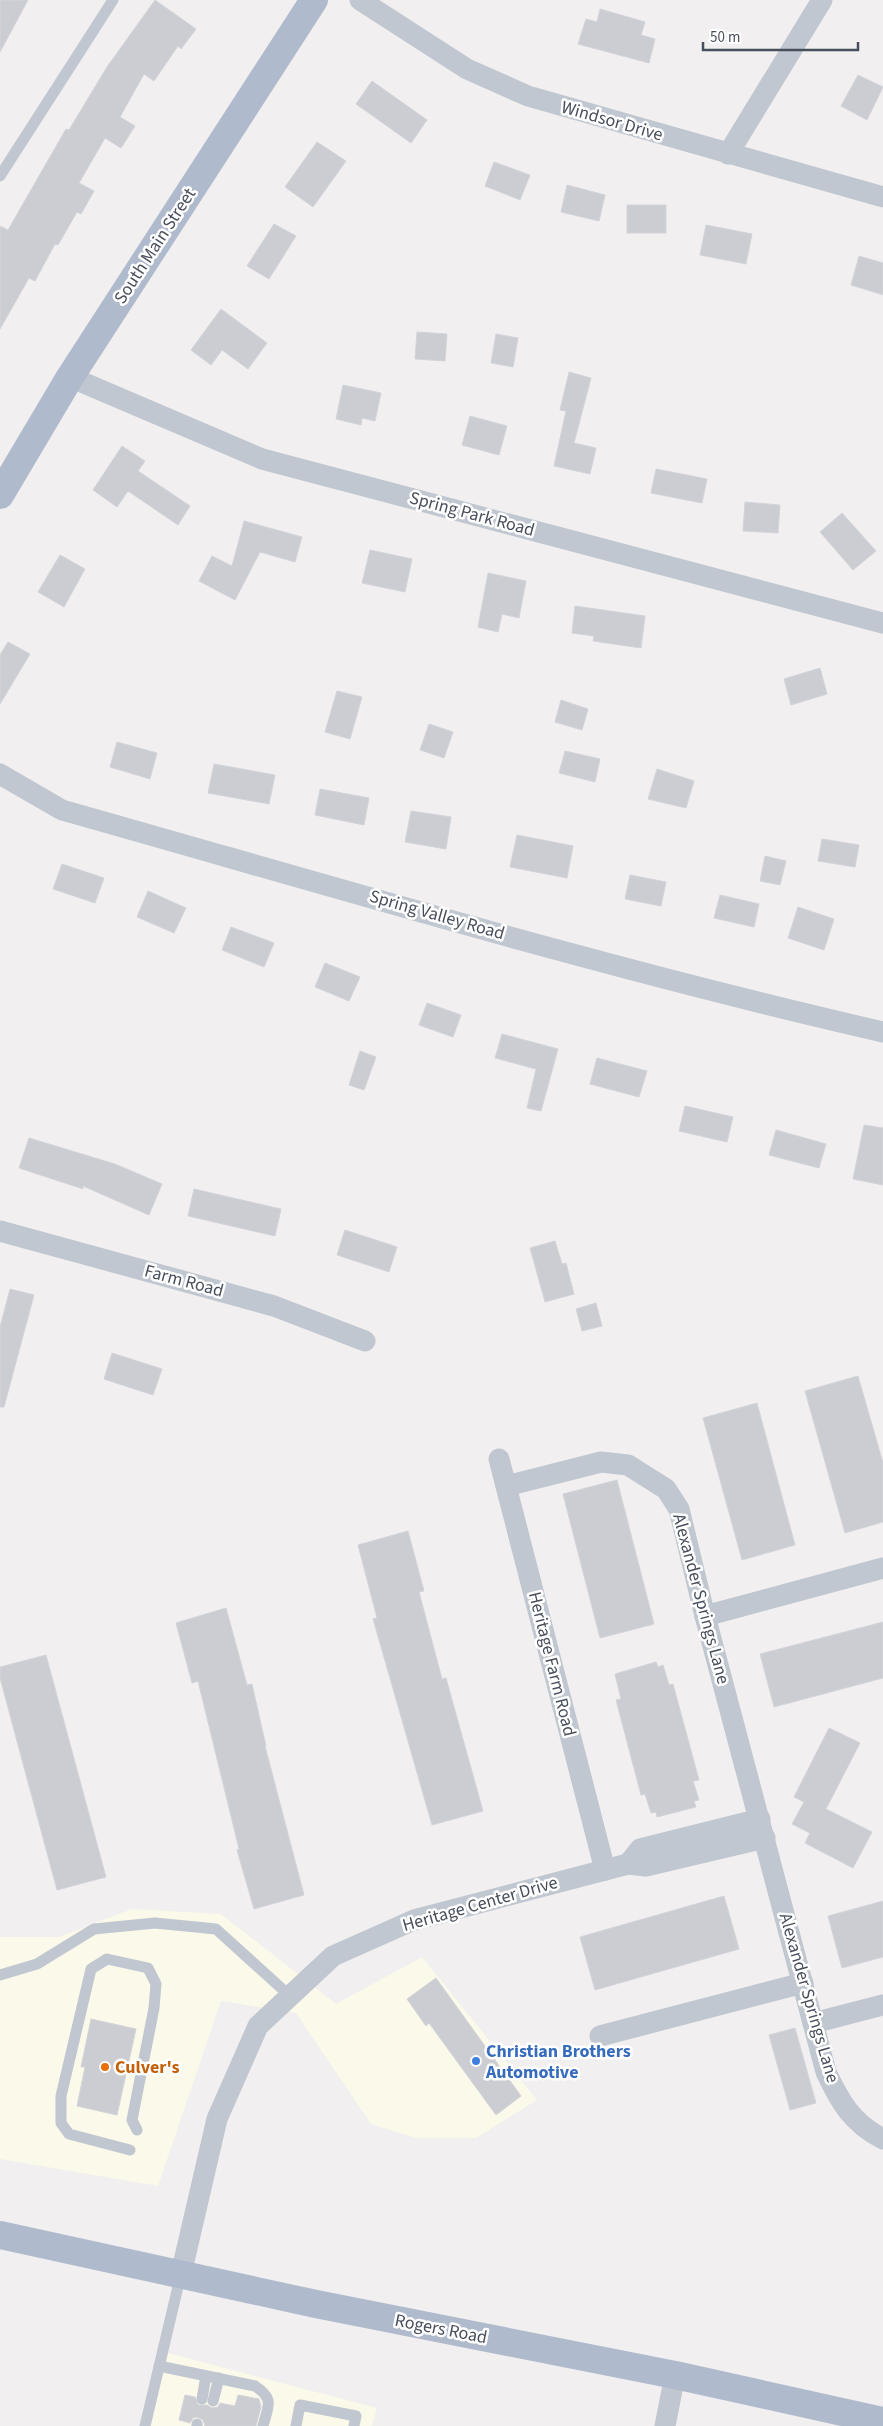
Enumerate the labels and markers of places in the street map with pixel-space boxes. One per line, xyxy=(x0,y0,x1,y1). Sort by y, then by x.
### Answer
place label: Christian Brothers Automotive xyxy=(485,2039,631,2085)
place label: Culver's xyxy=(115,2055,179,2080)
marker: Christian Brothers Automotive xyxy=(470,2055,482,2067)
marker: Culver's xyxy=(99,2061,111,2073)

